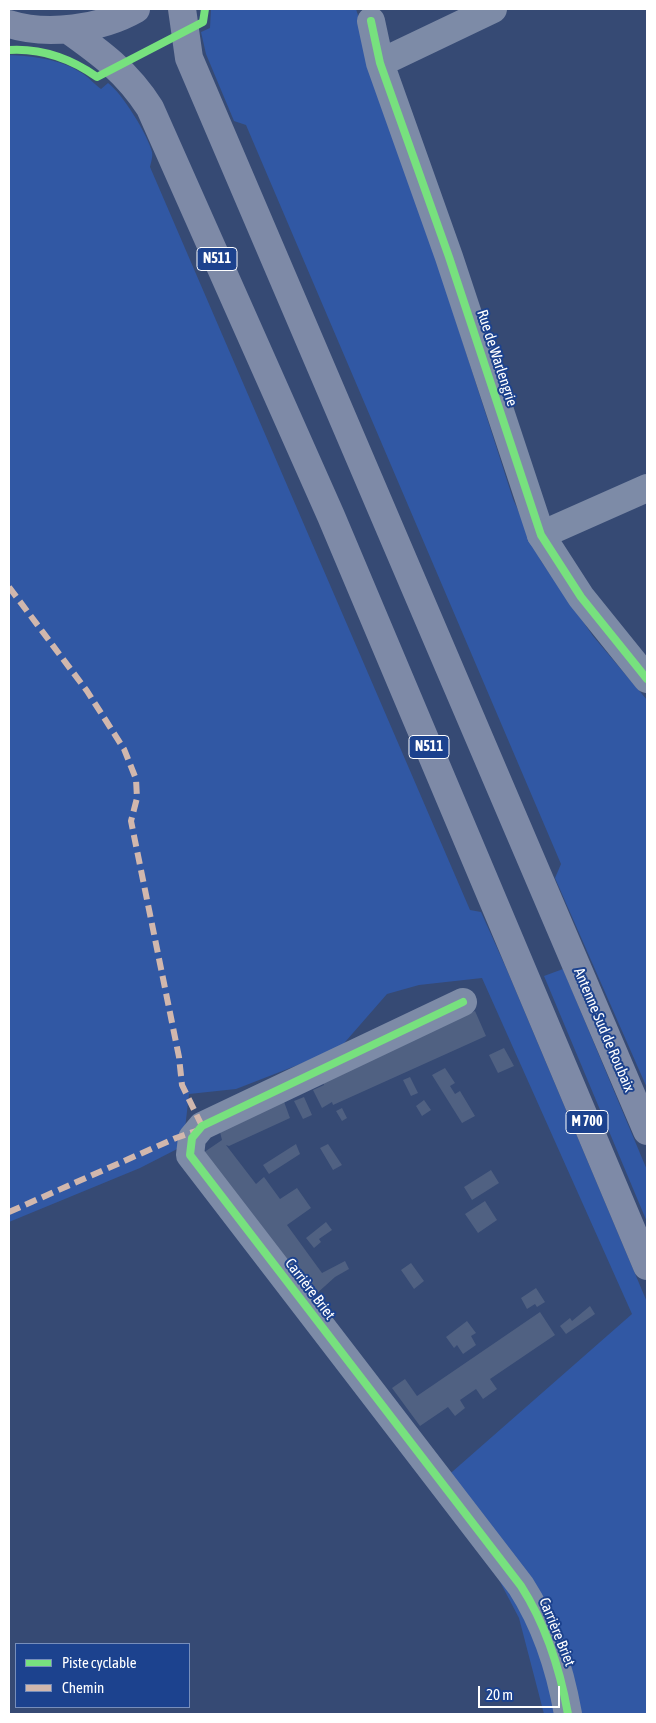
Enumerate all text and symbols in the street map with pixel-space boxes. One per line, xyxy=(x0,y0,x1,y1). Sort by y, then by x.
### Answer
road number: N511 xyxy=(197,248,237,270)
street label: Rue de Warlengrie xyxy=(473,307,521,409)
road number: N511 xyxy=(409,736,449,759)
street label: Antenne Sud de Roubaix xyxy=(570,965,638,1095)
road number: M 700 xyxy=(566,1110,608,1134)
street label: Carrière Briet xyxy=(281,1255,339,1323)
street label: Carrière Briet xyxy=(535,1595,579,1669)
legend xyxy=(15,1643,190,1708)
text: Piste cyclable xyxy=(62,1654,137,1671)
scale bar xyxy=(481,1676,564,1708)
text: Chemin xyxy=(62,1679,104,1696)
text: 20 m xyxy=(486,1686,513,1703)

